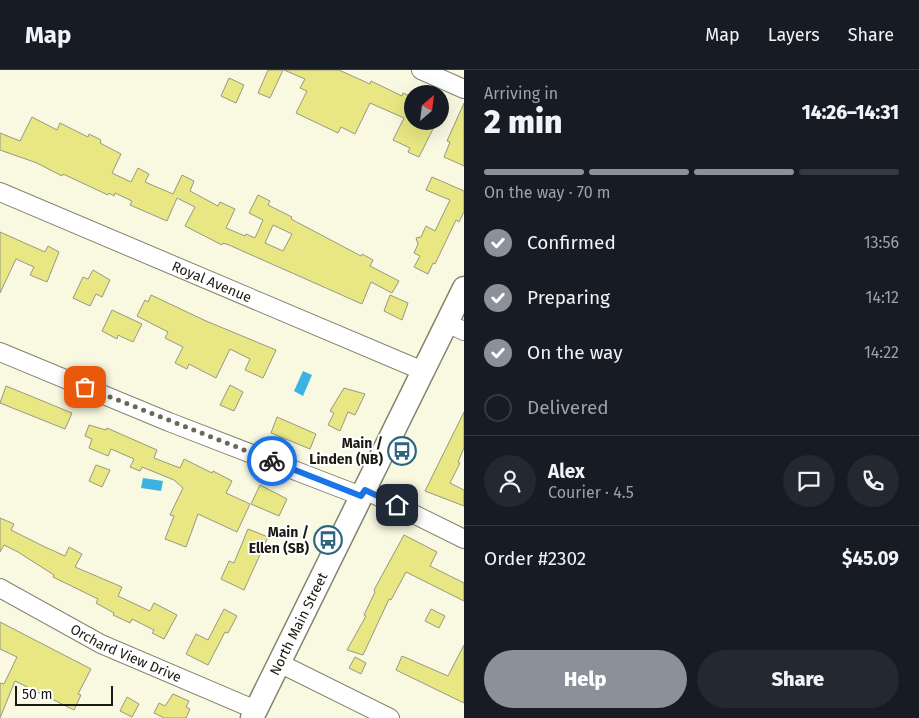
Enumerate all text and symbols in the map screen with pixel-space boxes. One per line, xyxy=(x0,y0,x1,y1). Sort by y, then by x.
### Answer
text: Map xyxy=(25,21,71,49)
text: Map xyxy=(705,24,740,46)
text: Layers xyxy=(768,24,820,46)
text: Share xyxy=(848,24,894,46)
text: Arriving in xyxy=(484,84,558,103)
north arrow xyxy=(404,85,449,130)
map controls xyxy=(404,85,449,130)
text: 14:26–14:31 xyxy=(802,101,899,124)
text: 2 min xyxy=(484,103,562,141)
text: On the way · 70 m xyxy=(484,183,611,202)
icon: check xyxy=(484,229,512,257)
text: Confirmed xyxy=(527,231,616,254)
text: 13:56 xyxy=(864,233,899,252)
street label: Royal Avenue xyxy=(169,258,254,306)
icon: check xyxy=(484,284,512,312)
text: Preparing xyxy=(527,286,610,309)
text: 14:12 xyxy=(866,288,899,307)
icon: check xyxy=(484,339,512,367)
text: On the way xyxy=(527,341,623,364)
text: 14:22 xyxy=(864,343,899,362)
pin xyxy=(64,366,106,408)
icon: bag xyxy=(71,373,99,401)
text: Delivered xyxy=(527,396,609,419)
place label: Main / Linden (NB) xyxy=(309,435,383,468)
courier xyxy=(247,436,297,486)
bus stop icon: Main / Linden (NB) xyxy=(387,436,417,466)
icon: bike xyxy=(258,447,286,475)
button: person xyxy=(484,455,536,507)
button: chat xyxy=(783,455,835,507)
button: phone xyxy=(847,455,899,507)
text: Alex xyxy=(548,460,585,483)
text: Courier · 4.5 xyxy=(548,483,634,502)
pin xyxy=(376,484,418,526)
icon: home xyxy=(383,491,411,519)
place label: Main / Ellen (SB) xyxy=(249,524,309,557)
bus stop icon: Main / Ellen (SB) xyxy=(313,525,343,555)
text: Order #2302 xyxy=(484,547,586,570)
text: $45.09 xyxy=(842,547,899,570)
street label: North Main Street xyxy=(266,569,332,678)
street label: Orchard View Drive xyxy=(67,621,184,686)
button: Help xyxy=(484,650,687,708)
button: Share xyxy=(697,650,899,708)
scale bar xyxy=(15,683,112,706)
text: 50 m xyxy=(22,686,53,703)

